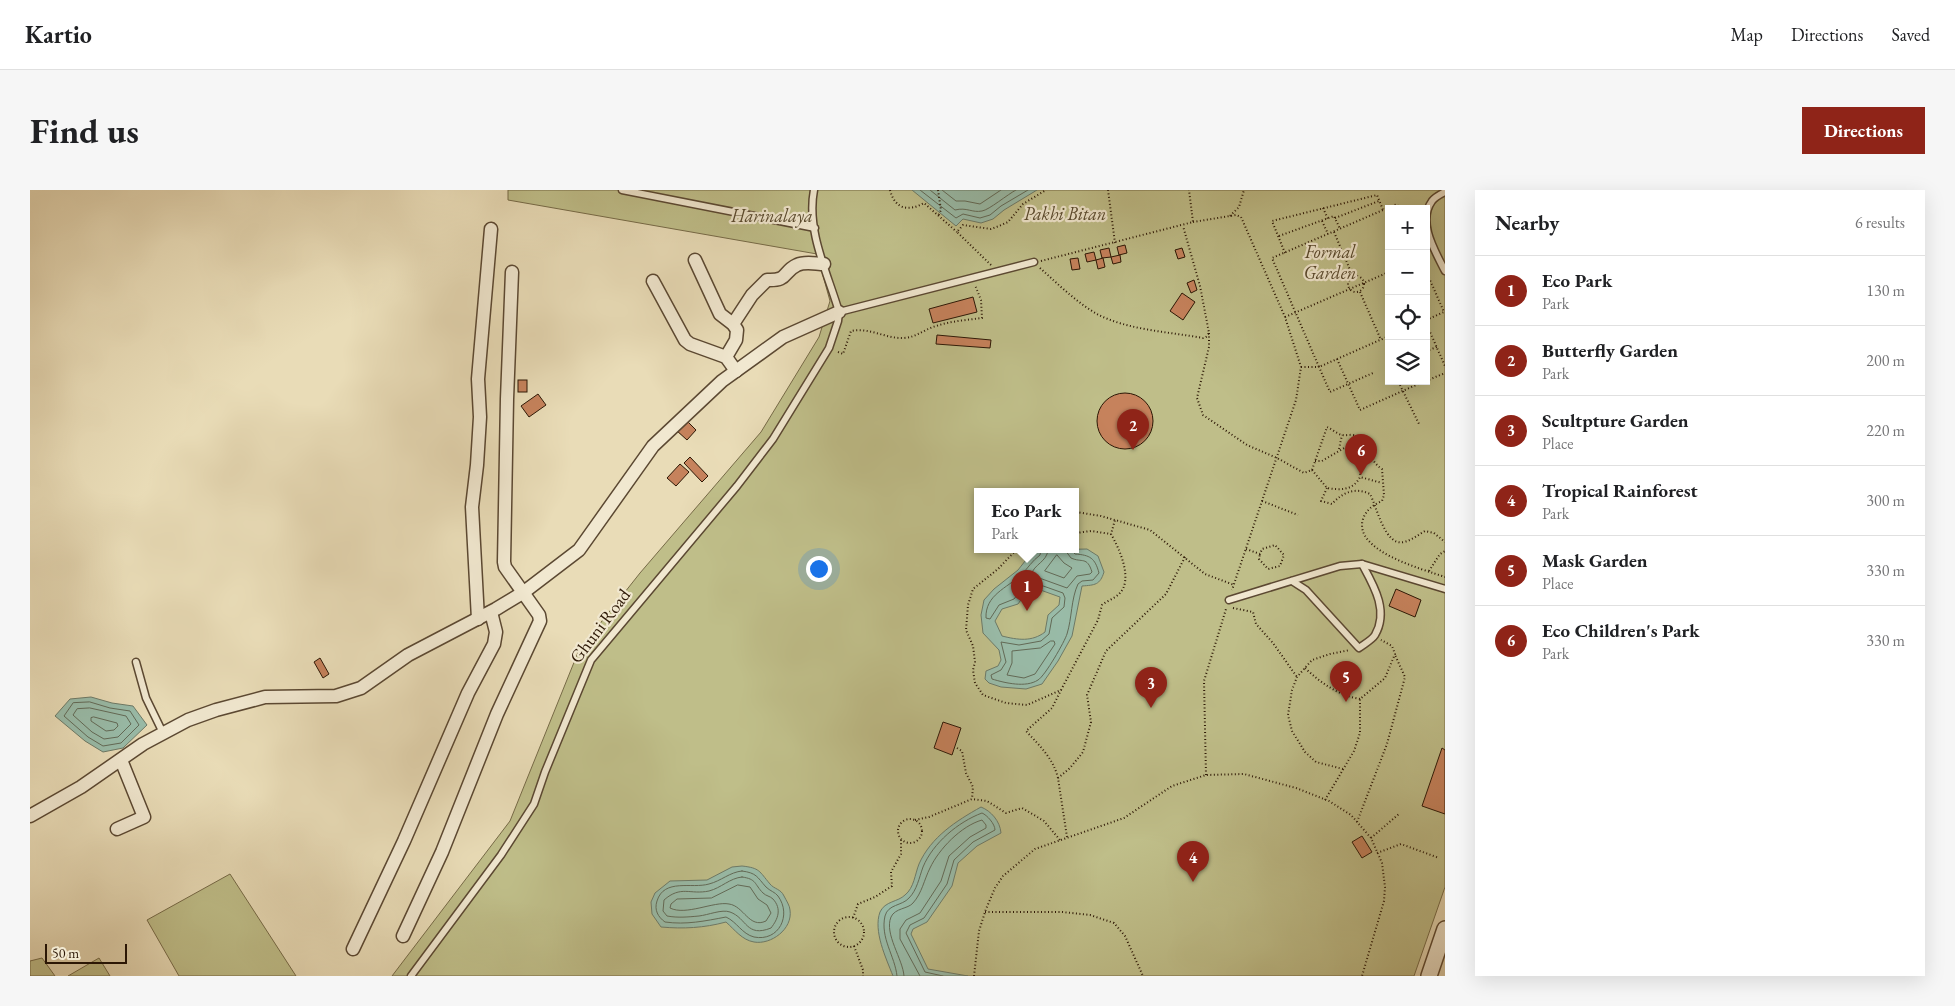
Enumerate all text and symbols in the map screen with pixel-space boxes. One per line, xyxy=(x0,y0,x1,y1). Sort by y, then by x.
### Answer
text: Kartio xyxy=(25,19,92,50)
text: Map xyxy=(1731,23,1763,46)
text: Directions xyxy=(1791,23,1863,46)
text: Saved xyxy=(1891,23,1930,46)
button: Directions xyxy=(1802,107,1925,154)
text: Find us xyxy=(30,108,139,153)
park label: Pakhi Bitan xyxy=(1024,202,1106,225)
park label: Harinalaya xyxy=(730,204,813,228)
map controls xyxy=(1385,205,1430,385)
button: + xyxy=(1385,205,1430,250)
text: Nearby xyxy=(1495,209,1559,236)
text: 6 results xyxy=(1855,212,1905,233)
park label: Formal Garden xyxy=(1304,240,1356,284)
button: − xyxy=(1385,250,1430,295)
text: Eco Park xyxy=(1542,268,1612,293)
text: 1 xyxy=(1507,280,1515,301)
text: 130 m xyxy=(1866,280,1905,301)
text: Park xyxy=(1542,293,1569,314)
button: locate xyxy=(1385,295,1430,340)
text: Butterfly Garden xyxy=(1542,338,1678,363)
button: layers xyxy=(1385,340,1430,385)
text: 2 xyxy=(1507,350,1515,371)
text: 200 m xyxy=(1866,350,1905,371)
text: Park xyxy=(1542,363,1569,384)
text: Scultpture Garden xyxy=(1542,408,1689,433)
pin: 2 xyxy=(1117,409,1149,450)
text: 3 xyxy=(1507,420,1515,441)
text: 220 m xyxy=(1866,420,1905,441)
text: Place xyxy=(1542,433,1574,454)
pin: 6 xyxy=(1345,434,1377,475)
text: Tropical Rainforest xyxy=(1542,478,1698,503)
popup xyxy=(974,488,1079,553)
text: 4 xyxy=(1507,490,1515,511)
text: 300 m xyxy=(1866,490,1905,511)
text: Eco Park xyxy=(991,498,1062,523)
text: Park xyxy=(1542,503,1569,524)
text: Park xyxy=(991,523,1019,544)
text: Mask Garden xyxy=(1542,548,1648,573)
your location xyxy=(806,556,832,582)
text: 5 xyxy=(1507,560,1515,581)
text: 330 m xyxy=(1866,560,1905,581)
pin: 1 xyxy=(1011,570,1043,611)
text: Place xyxy=(1542,573,1574,594)
street label: Ghuni Road xyxy=(564,583,636,667)
text: Eco Children's Park xyxy=(1542,618,1700,643)
text: 6 xyxy=(1507,630,1515,651)
text: 330 m xyxy=(1866,630,1905,651)
text: Park xyxy=(1542,643,1569,664)
pin: 5 xyxy=(1330,661,1362,702)
pin: 3 xyxy=(1135,667,1167,708)
pin: 4 xyxy=(1177,841,1209,882)
scale bar xyxy=(45,941,128,964)
text: 50 m xyxy=(52,944,79,962)

